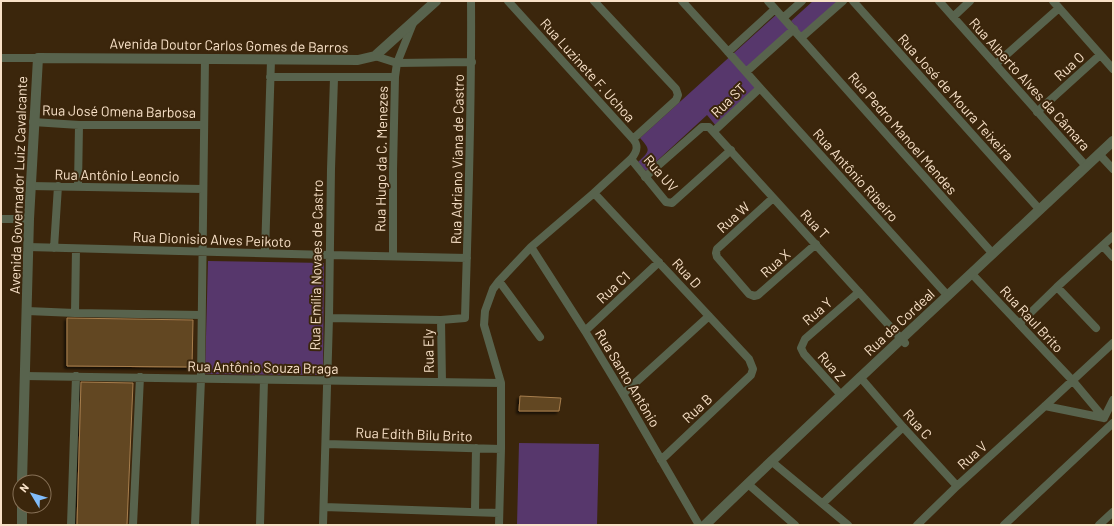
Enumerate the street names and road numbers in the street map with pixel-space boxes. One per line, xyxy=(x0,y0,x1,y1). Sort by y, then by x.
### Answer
street label: Rua Alberto Alves da Câmara xyxy=(966,14,1094,154)
street label: Rua Luzinete F. Uchoa xyxy=(537,15,639,125)
street label: Rua José de Moura Teixeira xyxy=(895,30,1017,164)
street label: Avenida Doutor Carlos Gomes de Barros xyxy=(110,34,349,56)
street label: Rua O xyxy=(1050,48,1088,84)
street label: Rua Pedro Manoel Mendes xyxy=(845,68,961,198)
street label: Rua Adriano Viana de Castro xyxy=(447,74,467,244)
street label: Avenida Governador Luiz Cavalcante xyxy=(6,76,30,294)
street label: Rua ST xyxy=(707,79,749,121)
street label: Rua Hugo da C. Menezes xyxy=(371,86,391,232)
street label: Rua José Omena Barbosa xyxy=(42,101,196,121)
street label: Rua Antônio Ribeiro xyxy=(810,125,902,225)
street label: Rua UV xyxy=(640,151,682,195)
street label: Rua Antônio Leoncio xyxy=(54,165,180,185)
street label: Rua Emília Novaes de Castro xyxy=(306,179,326,351)
street label: Rua W xyxy=(713,198,753,236)
street label: Rua T xyxy=(797,206,833,242)
street label: Rua Dionisio Alves Peikoto xyxy=(132,228,292,250)
street label: Rua X xyxy=(757,245,793,281)
street label: Rua D xyxy=(669,255,705,291)
street label: Rua C1 xyxy=(593,267,633,307)
street label: Rua Raul Brito xyxy=(997,282,1067,356)
street label: Rua da Cordeal xyxy=(860,285,938,359)
street label: Rua Y xyxy=(799,293,835,329)
street label: Rua Santo Antônio xyxy=(592,326,664,430)
street label: Rua Ely xyxy=(419,328,437,373)
street label: Rua Z xyxy=(815,348,849,384)
street label: Rua Antônio Souza Braga xyxy=(187,357,339,377)
street label: Rua B xyxy=(678,390,716,426)
street label: Rua C xyxy=(900,405,936,443)
street label: Rua Edith Bilu Brito xyxy=(355,423,473,445)
street label: Rua V xyxy=(954,437,990,473)

